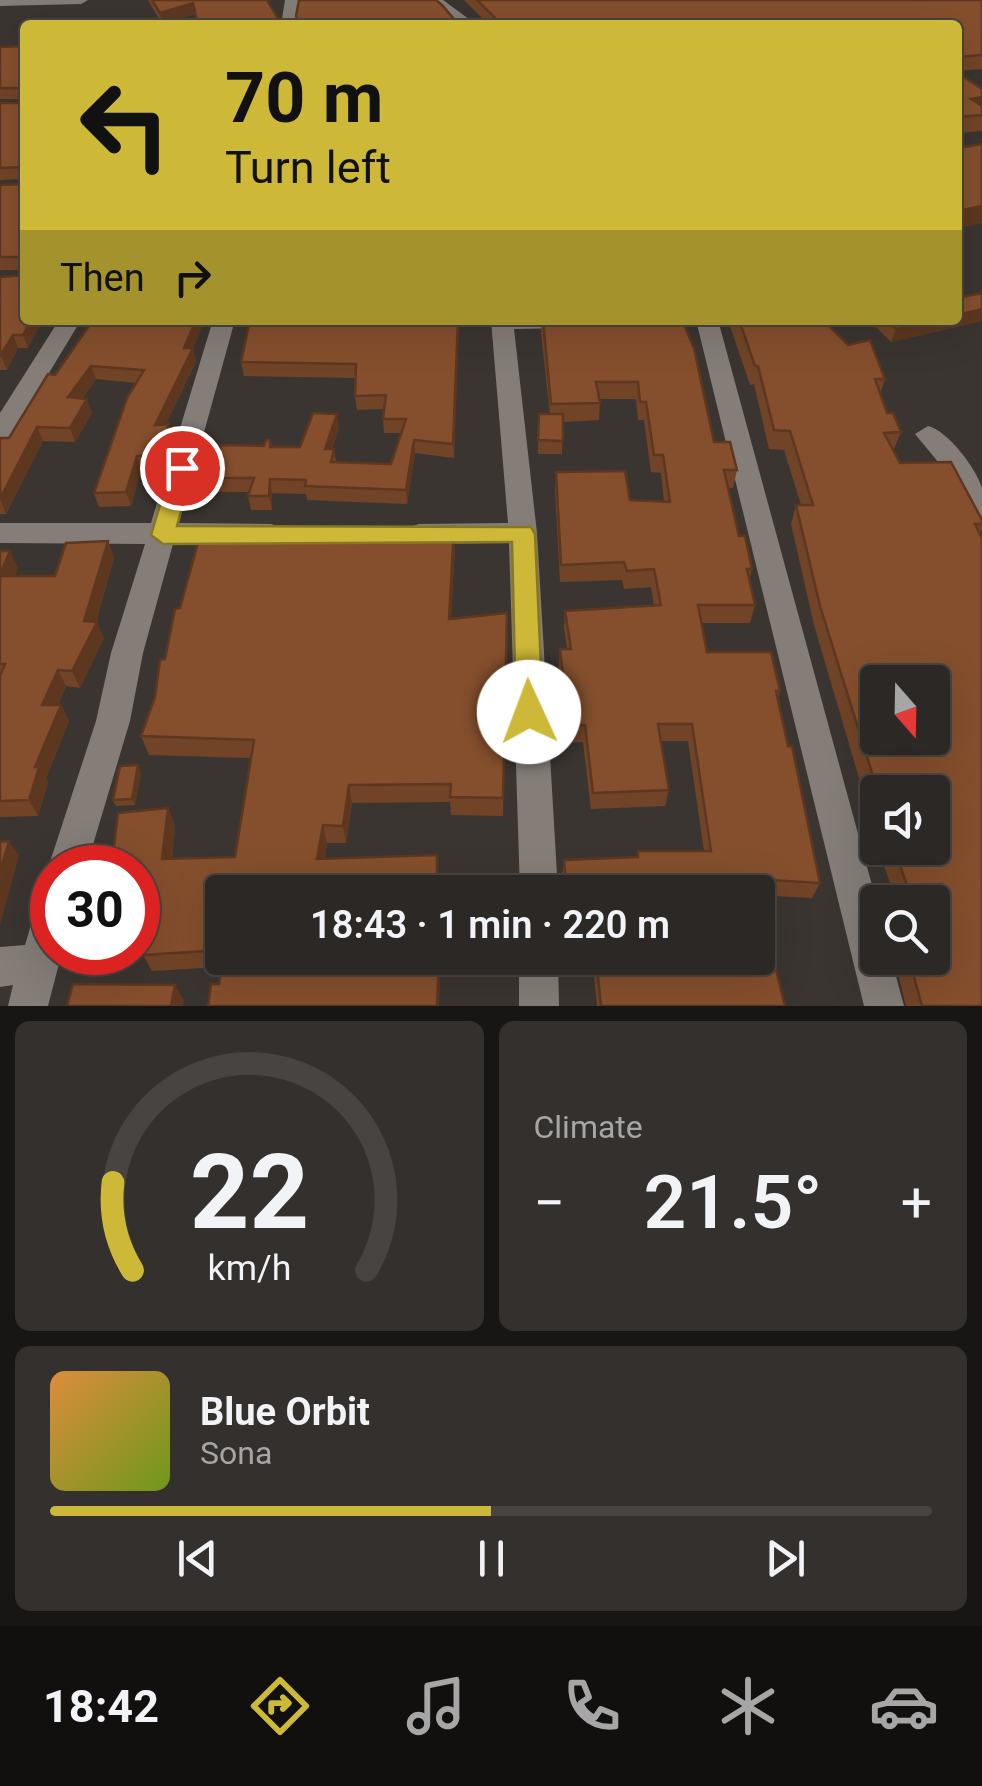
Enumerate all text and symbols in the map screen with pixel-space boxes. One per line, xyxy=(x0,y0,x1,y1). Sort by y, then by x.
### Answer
text: 70 m xyxy=(225,57,383,139)
icon: left xyxy=(60,60,190,190)
text: Turn left xyxy=(225,141,391,194)
icon: right xyxy=(165,250,220,305)
text: Then xyxy=(60,256,145,300)
pin xyxy=(140,426,225,511)
icon: arrive xyxy=(155,441,210,496)
position arrow xyxy=(477,660,581,764)
north arrow xyxy=(860,665,950,755)
map controls xyxy=(860,665,950,975)
button: sound xyxy=(860,775,950,865)
speed limit sign: 30 xyxy=(30,845,160,975)
button: search xyxy=(860,885,950,975)
text: 18:43 · 1 min · 220 m xyxy=(310,903,670,947)
text: Climate xyxy=(534,1108,643,1146)
text: 22 xyxy=(190,1132,309,1253)
text: 21.5° xyxy=(643,1158,822,1246)
text: − xyxy=(534,1171,565,1235)
text: + xyxy=(901,1171,932,1235)
text: km/h xyxy=(207,1247,291,1289)
text: Blue Orbit xyxy=(200,1390,370,1434)
text: Sona xyxy=(200,1434,272,1472)
icon: previous xyxy=(170,1531,225,1586)
icon: pause xyxy=(464,1531,519,1586)
icon: next xyxy=(758,1531,813,1586)
icon: directions xyxy=(245,1671,315,1741)
icon: music xyxy=(401,1671,471,1741)
icon: phone xyxy=(557,1671,627,1741)
icon: climate xyxy=(713,1671,783,1741)
icon: car xyxy=(869,1671,939,1741)
text: 18:42 xyxy=(43,1680,159,1733)

